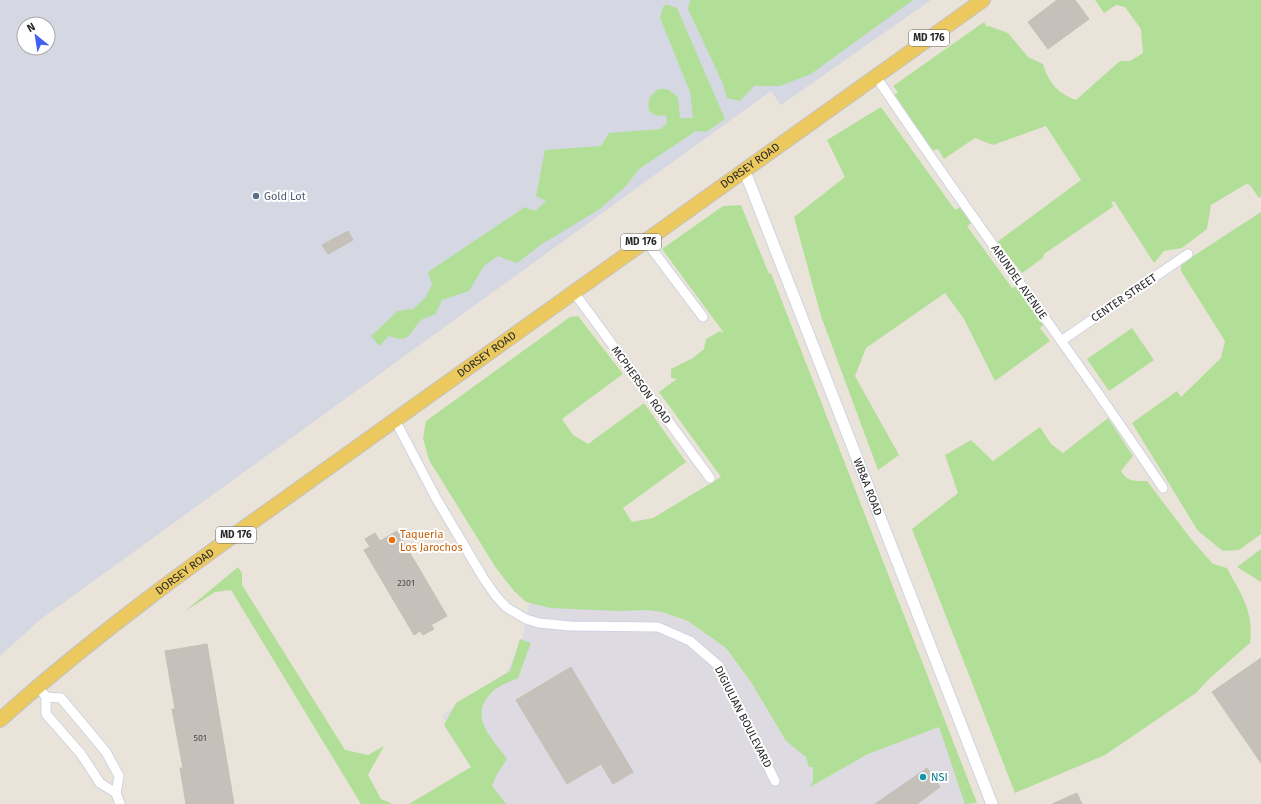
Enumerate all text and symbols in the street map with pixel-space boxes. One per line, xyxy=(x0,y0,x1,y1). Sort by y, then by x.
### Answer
north arrow xyxy=(16,16,56,56)
text: N xyxy=(25,20,38,35)
road number: MD 176 xyxy=(909,30,949,46)
street label: DORSEY ROAD xyxy=(718,140,782,191)
place label: Gold Lot xyxy=(264,190,306,203)
marker: Gold Lot xyxy=(251,191,261,201)
road number: MD 176 xyxy=(621,234,661,250)
street label: ARUNDEL AVENUE xyxy=(988,242,1050,322)
street label: CENTER STREET xyxy=(1089,271,1159,325)
street label: DORSEY ROAD xyxy=(454,328,518,380)
street label: MCPHERSON ROAD xyxy=(609,344,673,426)
street label: WB&A ROAD xyxy=(851,456,885,517)
road number: MD 176 xyxy=(216,527,256,543)
place label: Taqueria Los Jarochos xyxy=(400,528,463,554)
marker: Taqueria Los Jarochos xyxy=(387,535,397,545)
street label: DORSEY ROAD xyxy=(153,545,216,597)
house number: 2301 xyxy=(397,578,415,588)
street label: DIGIULIAN BOULEVARD xyxy=(712,664,774,770)
house number: 501 xyxy=(193,733,207,743)
place label: NSI xyxy=(931,771,948,784)
marker: NSI xyxy=(918,772,928,782)

